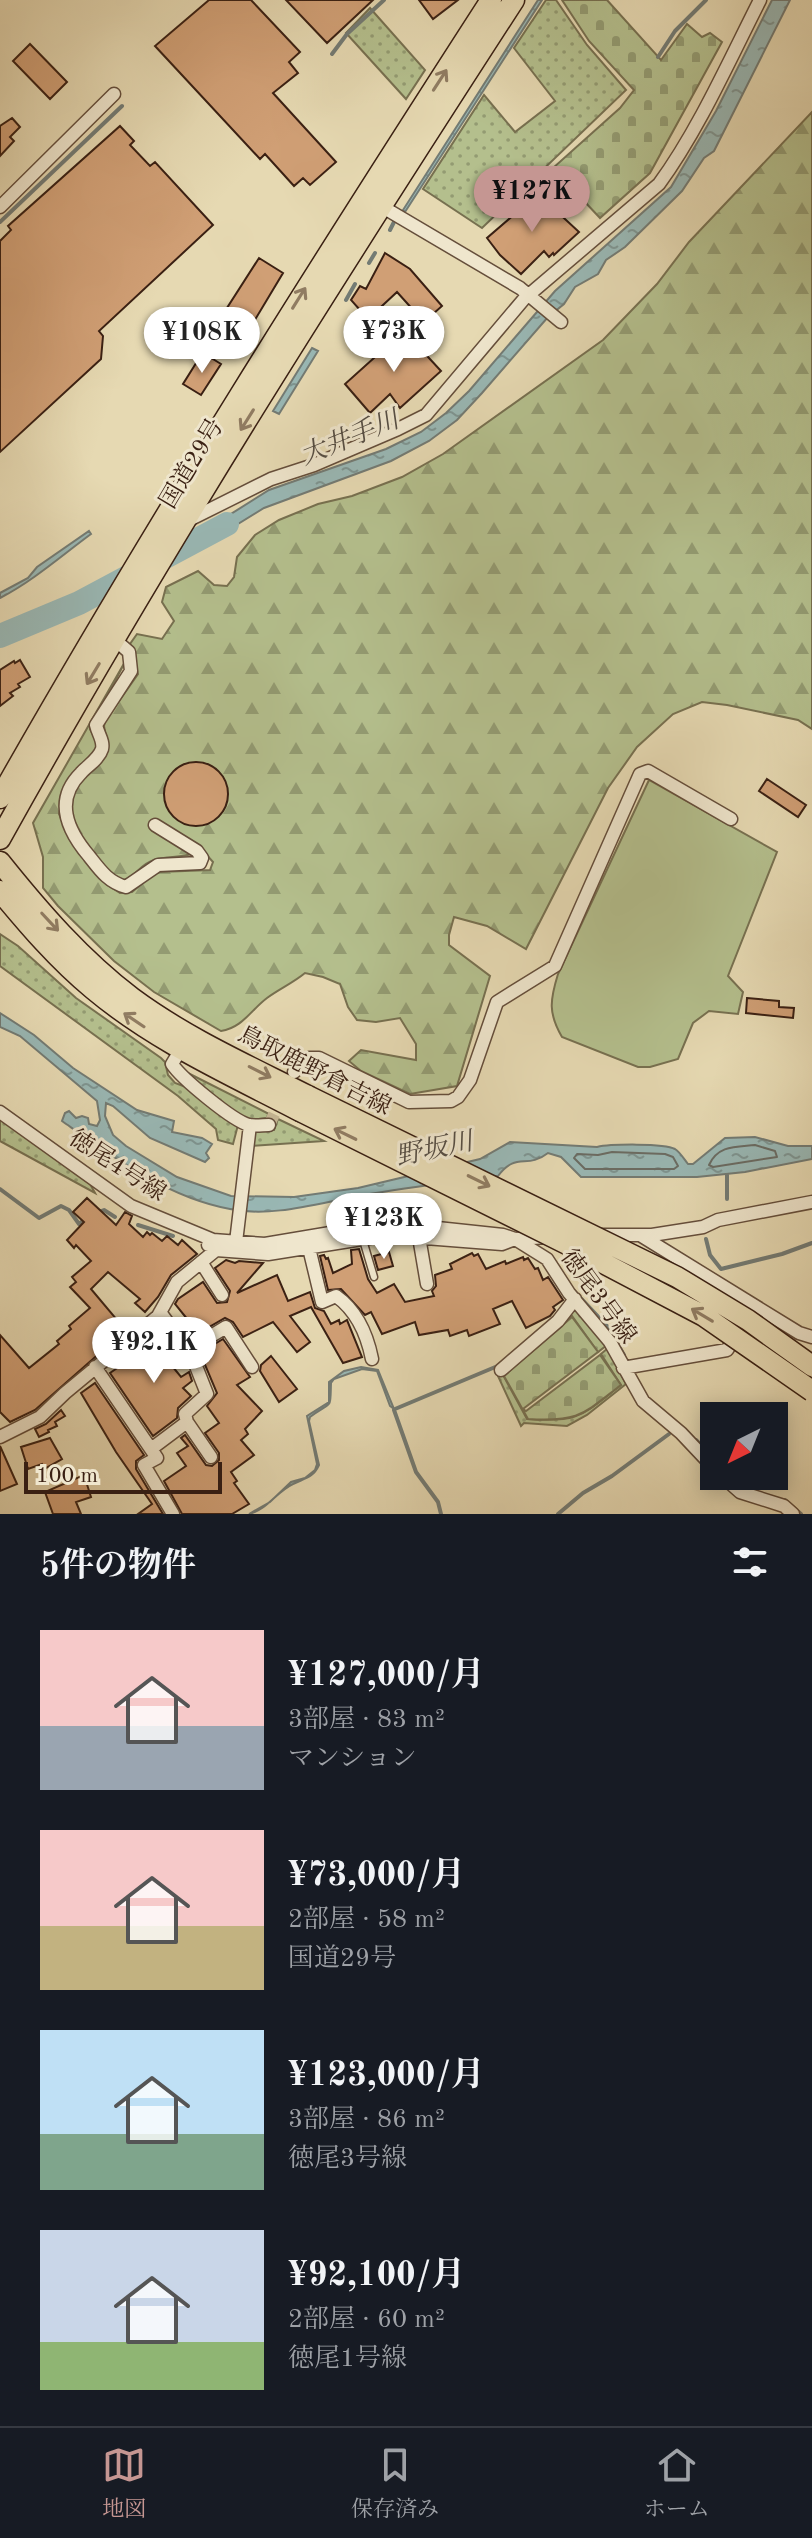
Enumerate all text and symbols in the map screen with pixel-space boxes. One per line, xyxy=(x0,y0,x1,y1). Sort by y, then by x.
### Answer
one-way arrow xyxy=(431,69,448,91)
pin: ¥127K xyxy=(476,166,588,234)
text: ¥127K xyxy=(492,179,572,205)
one-way arrow xyxy=(291,288,308,310)
pin: ¥73K xyxy=(347,306,441,374)
pin: ¥108K xyxy=(146,307,258,375)
text: ¥73K xyxy=(361,319,427,345)
text: ¥108K xyxy=(162,320,242,346)
water label: 大井手川 xyxy=(296,404,406,470)
one-way arrow xyxy=(239,408,255,431)
street label: 国道29号 xyxy=(154,414,229,513)
one-way arrow xyxy=(85,662,101,685)
one-way arrow xyxy=(40,911,59,932)
one-way arrow xyxy=(123,1011,146,1027)
street label: 鳥取鹿野倉吉線 xyxy=(234,1020,396,1121)
one-way arrow xyxy=(248,1065,272,1080)
street label: 徳尾4号線 xyxy=(64,1124,171,1207)
one-way arrow xyxy=(334,1126,358,1141)
water label: 野坂川 xyxy=(393,1127,478,1171)
one-way arrow xyxy=(466,1174,490,1189)
pin: ¥123K xyxy=(328,1193,440,1261)
text: ¥123K xyxy=(344,1206,424,1232)
street label: 徳尾3号線 xyxy=(555,1244,642,1349)
one-way arrow xyxy=(691,1307,714,1323)
pin: ¥92.1K xyxy=(89,1317,219,1385)
text: ¥92.1K xyxy=(110,1330,198,1356)
north arrow xyxy=(700,1402,788,1490)
map controls xyxy=(700,1402,788,1490)
scale bar xyxy=(24,1458,222,1494)
text: 100 m xyxy=(36,1465,98,1487)
icon: filters xyxy=(728,1540,772,1584)
text: 5件の物件 xyxy=(40,1550,196,1584)
text: ¥127,000/月 xyxy=(288,1659,485,1693)
icon: home xyxy=(104,1662,200,1758)
text: 3部屋 · 83 m² xyxy=(288,1707,445,1733)
text: マンション xyxy=(288,1746,417,1772)
text: ¥73,000/月 xyxy=(288,1859,465,1893)
icon: home xyxy=(104,1862,200,1958)
text: 2部屋 · 58 m² xyxy=(288,1907,445,1933)
text: 国道29号 xyxy=(288,1946,396,1972)
text: ¥123,000/月 xyxy=(288,2059,485,2093)
icon: home xyxy=(104,2062,200,2158)
text: 3部屋 · 86 m² xyxy=(288,2107,445,2133)
text: 徳尾3号線 xyxy=(288,2146,407,2172)
text: ¥92,100/月 xyxy=(288,2259,465,2293)
icon: home xyxy=(104,2262,200,2358)
text: 2部屋 · 60 m² xyxy=(288,2307,445,2333)
text: 徳尾1号線 xyxy=(288,2346,407,2372)
tab: 地図 xyxy=(102,2443,146,2524)
tab: 保存済み xyxy=(351,2443,439,2524)
tab: ホーム xyxy=(644,2443,710,2524)

